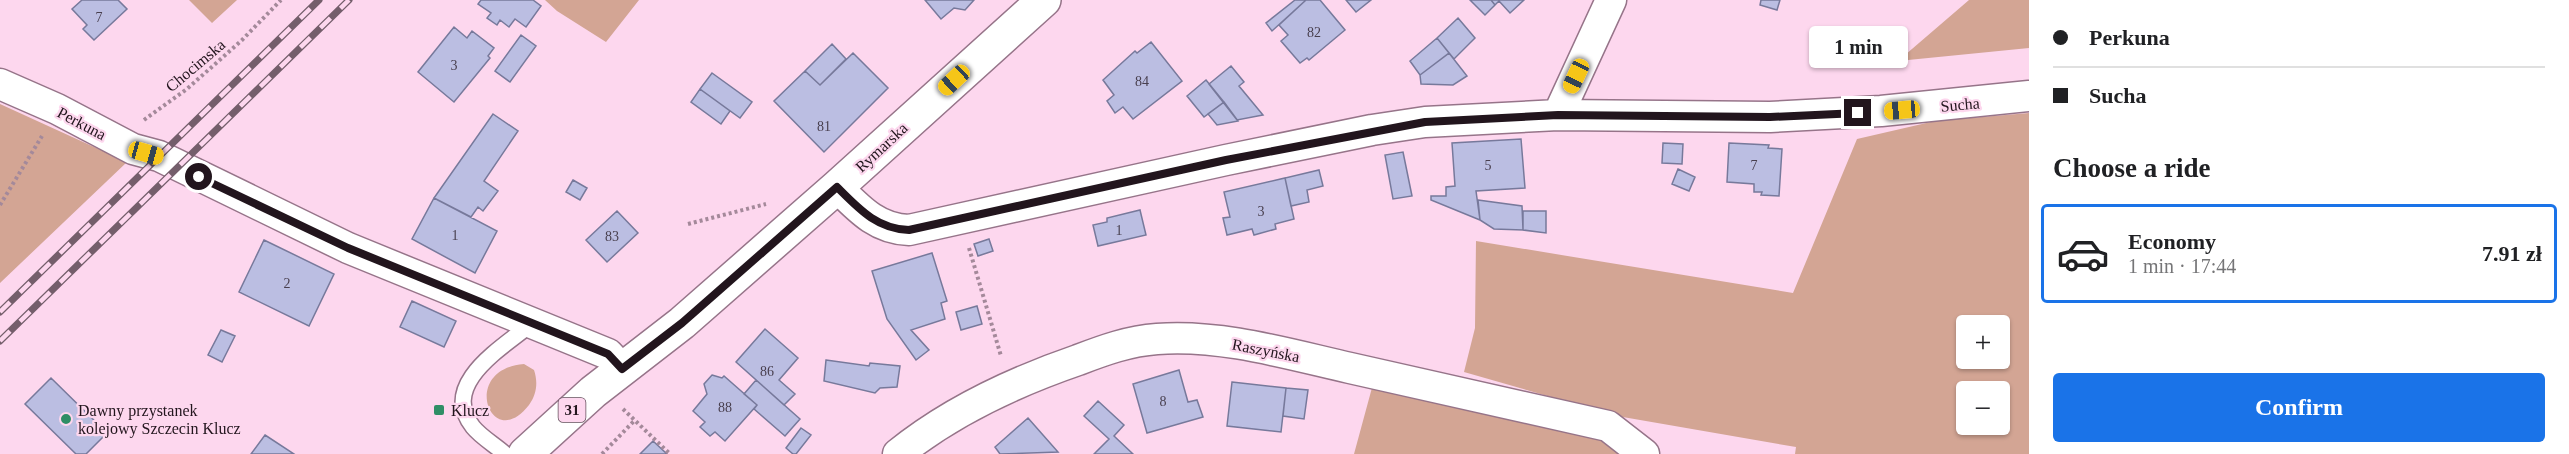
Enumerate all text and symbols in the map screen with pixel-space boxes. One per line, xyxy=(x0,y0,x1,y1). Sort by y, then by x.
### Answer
house number: 7 xyxy=(96,10,103,25)
house number: 82 xyxy=(1307,25,1321,40)
text: Perkuna xyxy=(2089,25,2170,50)
callout: 1 min xyxy=(1808,26,1908,68)
street label: Chocimska xyxy=(162,36,228,95)
text: 1 min xyxy=(1834,36,1883,58)
car xyxy=(1560,56,1592,96)
house number: 3 xyxy=(451,58,458,73)
car xyxy=(935,61,973,99)
house number: 84 xyxy=(1135,74,1149,89)
text: Sucha xyxy=(2089,83,2146,108)
street label: Sucha xyxy=(1940,94,1980,115)
route end xyxy=(1844,99,1871,126)
car xyxy=(1883,99,1921,121)
street label: Perkuna xyxy=(55,104,109,143)
house number: 81 xyxy=(817,119,831,134)
street label: Rymarska xyxy=(852,119,911,176)
car xyxy=(126,139,166,167)
text: Choose a ride xyxy=(2053,153,2211,183)
house number: 5 xyxy=(1485,158,1492,173)
house number: 7 xyxy=(1751,158,1758,173)
route start xyxy=(185,163,212,190)
house number: 3 xyxy=(1258,204,1265,219)
house number: 1 xyxy=(1116,223,1123,238)
icon: car xyxy=(2056,227,2110,281)
house number: 1 xyxy=(452,228,459,243)
house number: 83 xyxy=(605,229,619,244)
text: Economy xyxy=(2128,229,2216,254)
text: 7.91 zł xyxy=(2482,241,2542,266)
text: 1 min · 17:44 xyxy=(2128,255,2236,277)
house number: 2 xyxy=(284,276,291,291)
map controls xyxy=(1956,315,2010,435)
button: + xyxy=(1956,315,2010,369)
street label: Raszyńska xyxy=(1231,336,1301,366)
house number: 86 xyxy=(760,364,774,379)
button: Confirm xyxy=(2053,373,2545,442)
button: − xyxy=(1956,381,2010,435)
house number: 8 xyxy=(1160,394,1167,409)
road number: 31 xyxy=(558,398,586,422)
house number: 88 xyxy=(718,400,732,415)
place label: Dawny przystanek kolejowy Szczecin Klucz xyxy=(78,402,241,438)
place label: Klucz xyxy=(451,402,489,419)
marker: Klucz xyxy=(432,403,446,417)
marker: Dawny przystanek kolejowy Szczecin Klucz xyxy=(59,412,73,426)

